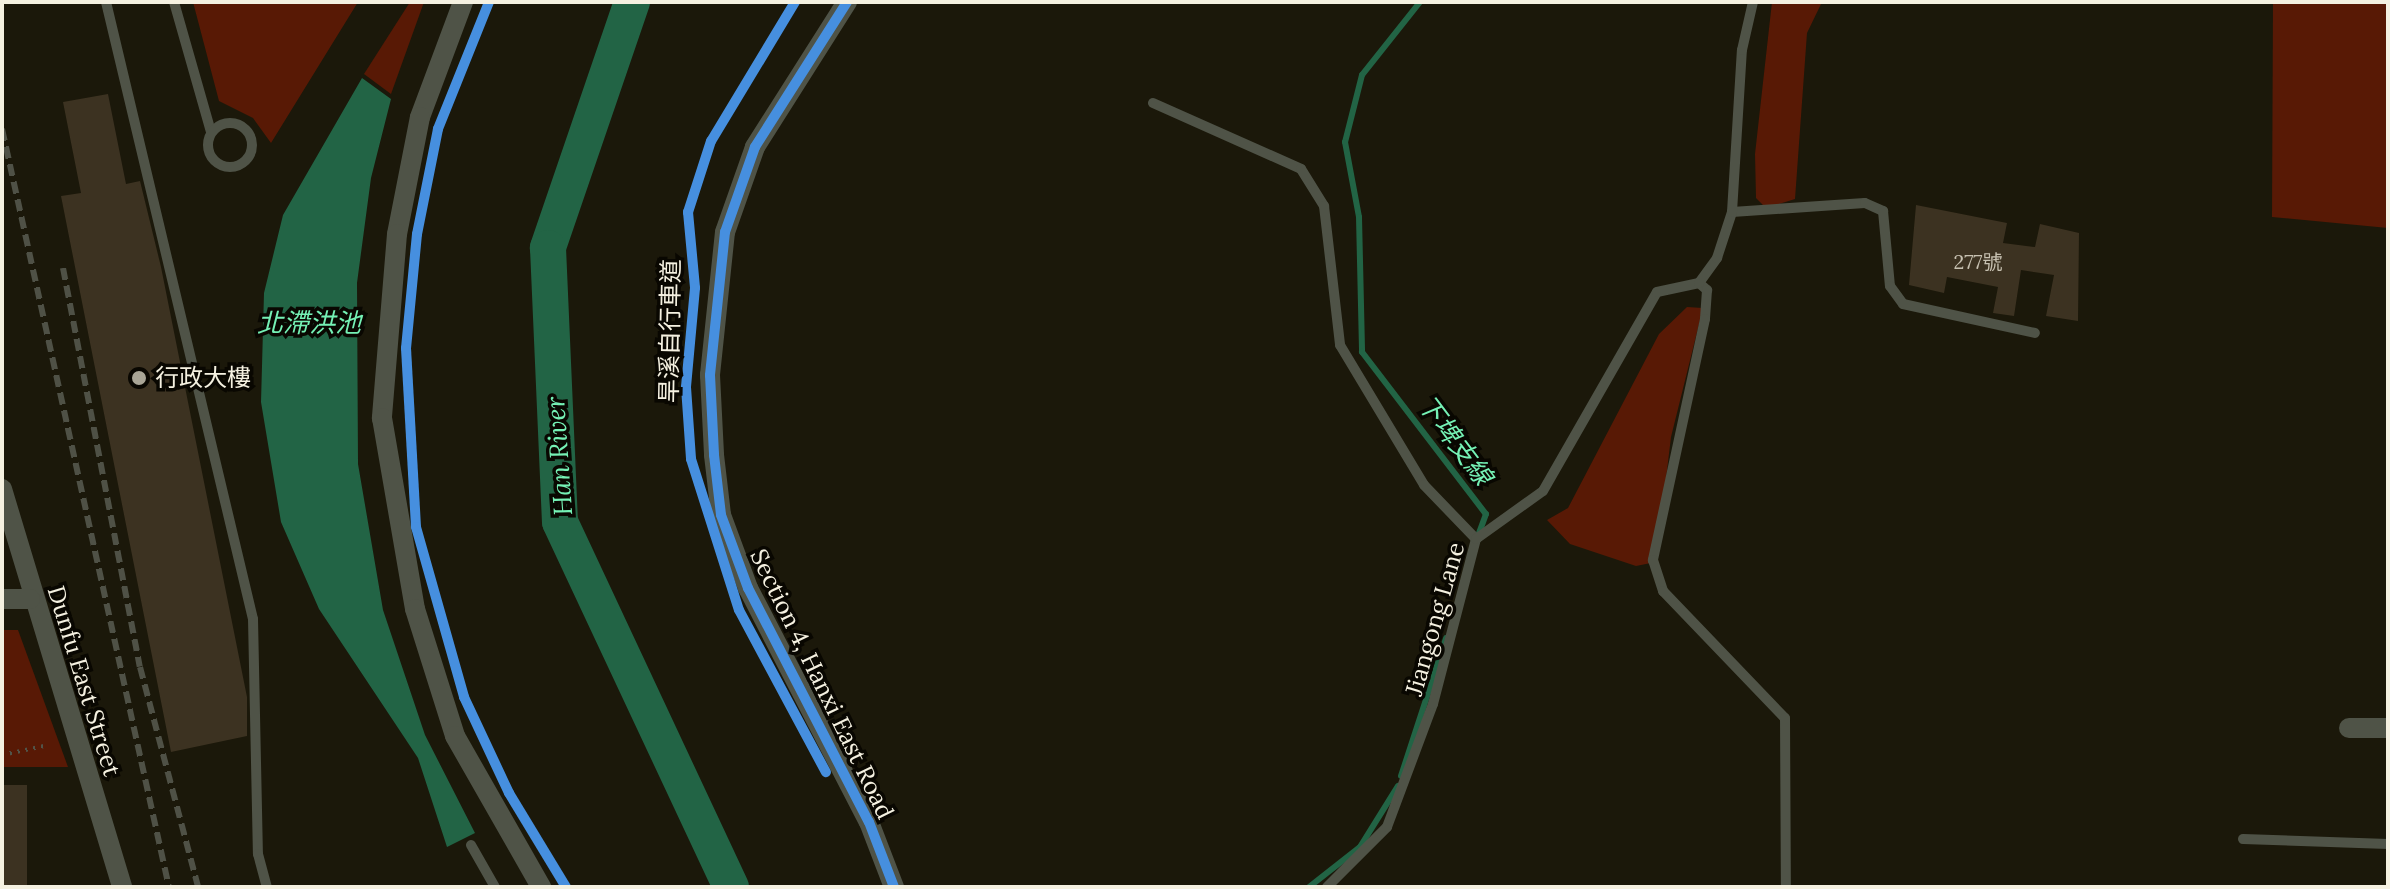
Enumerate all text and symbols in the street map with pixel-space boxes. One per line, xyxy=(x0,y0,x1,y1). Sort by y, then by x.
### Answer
house number: 277號 xyxy=(1953,249,2003,273)
street label: 旱溪自行車道 xyxy=(654,259,686,403)
water label: 北滯洪池 xyxy=(257,307,361,339)
place label: 行政大樓 xyxy=(155,364,251,392)
marker: 行政大樓 xyxy=(130,369,148,387)
water label: 下埤支線 xyxy=(1411,389,1499,491)
water label: Han River xyxy=(539,395,579,517)
street label: Jiangong Lane xyxy=(1399,539,1471,699)
street label: Section 4, Hanxi East Road xyxy=(744,544,900,824)
street label: Dunfu East Street xyxy=(41,582,127,780)

